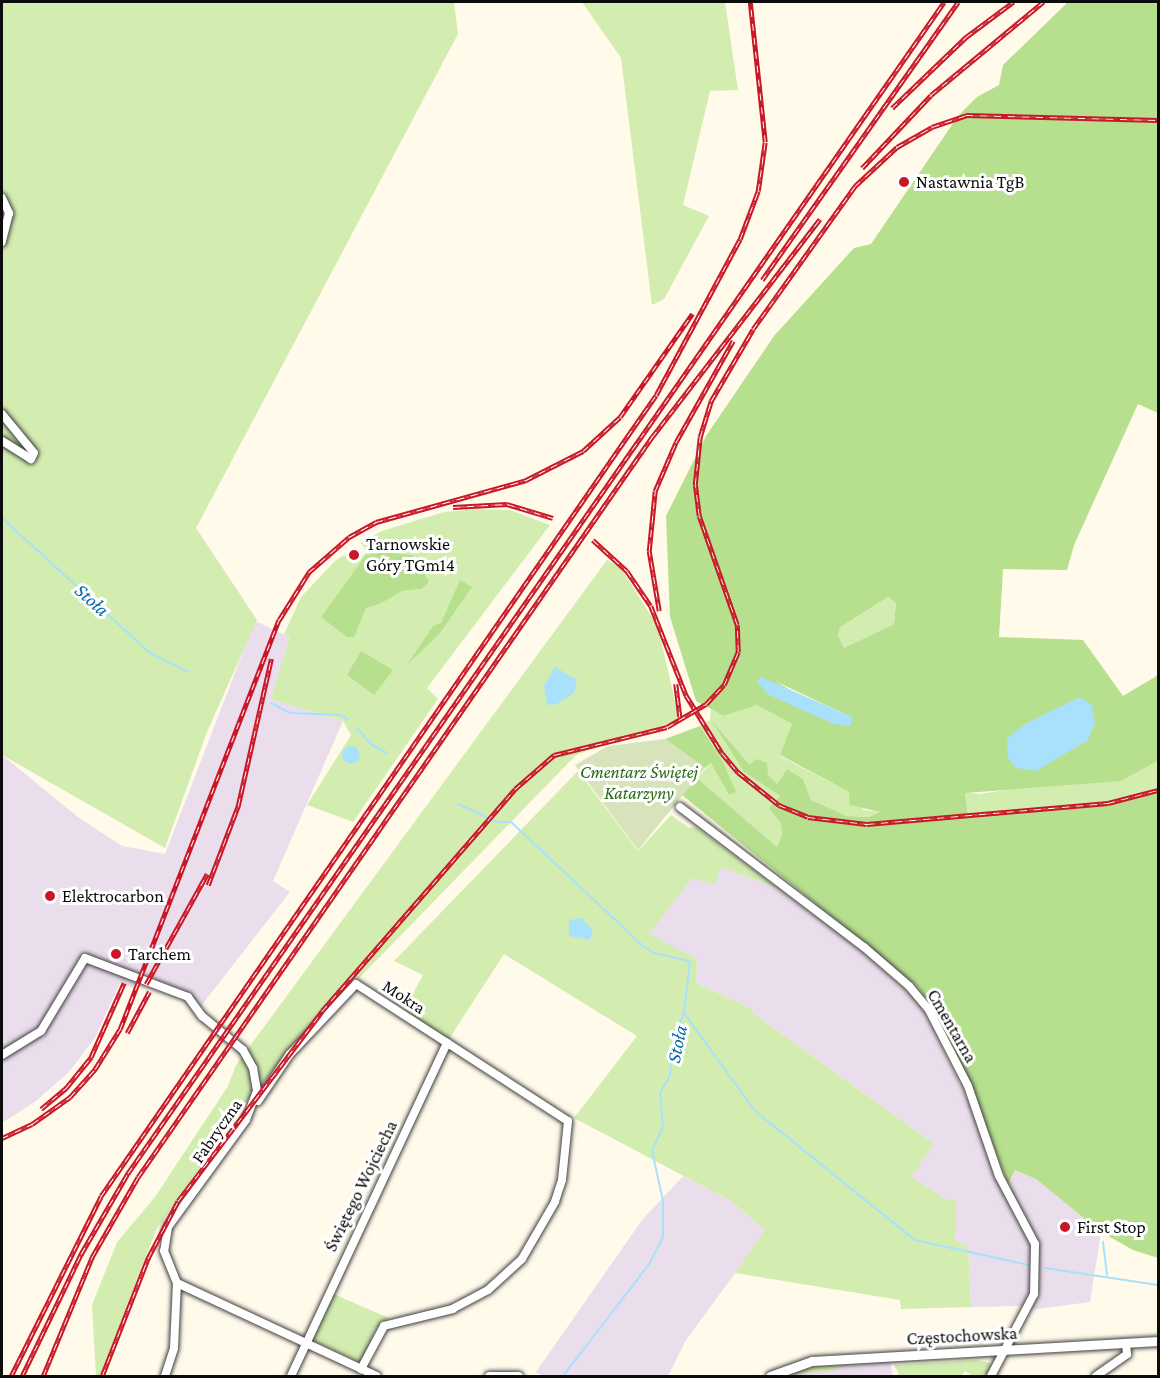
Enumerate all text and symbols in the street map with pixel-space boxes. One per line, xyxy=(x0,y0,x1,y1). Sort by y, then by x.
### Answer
place label: Nastawnia TgB xyxy=(916,171,1024,193)
marker: Nastawnia TgB xyxy=(897,175,911,189)
place label: Tarnowskie Góry TGm14 xyxy=(366,534,455,576)
marker: Tarnowskie Góry TGm14 xyxy=(347,548,361,562)
water label: Stoła xyxy=(70,578,114,622)
park label: Cmentarz Świętej Katarzyny xyxy=(580,762,698,804)
place label: Elektrocarbon xyxy=(62,885,164,907)
marker: Elektrocarbon xyxy=(43,889,57,903)
place label: Tarchem xyxy=(128,943,191,965)
marker: Tarchem xyxy=(109,947,123,961)
street label: Mokra xyxy=(378,975,430,1019)
street label: Cmentarna xyxy=(922,985,982,1067)
water label: Stoła xyxy=(661,1023,693,1065)
street label: Fabryczna xyxy=(187,1095,247,1167)
street label: Świętego Wojciecha xyxy=(320,1117,402,1255)
place label: First Stop xyxy=(1077,1216,1146,1238)
marker: First Stop xyxy=(1058,1220,1072,1234)
street label: Częstochowska xyxy=(906,1322,1018,1350)

